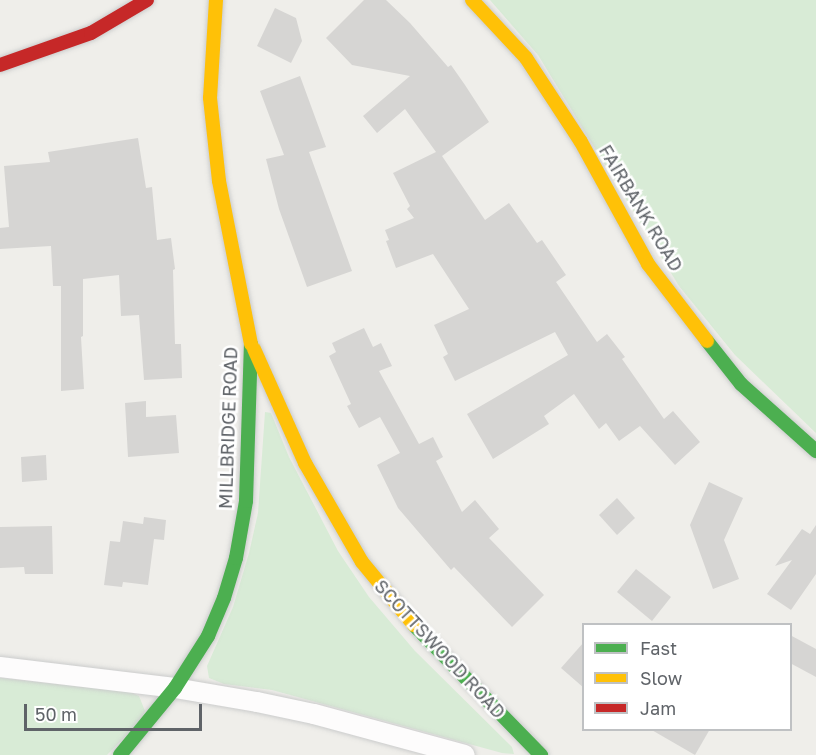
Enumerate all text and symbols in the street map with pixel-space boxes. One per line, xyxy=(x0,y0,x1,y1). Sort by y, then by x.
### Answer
street label: FAIRBANK ROAD xyxy=(595,141,687,275)
street label: MILLBRIDGE ROAD xyxy=(214,347,242,509)
street label: SCOTTSWOOD ROAD xyxy=(370,575,510,723)
legend xyxy=(582,623,792,731)
text: Fast xyxy=(640,637,677,659)
text: Slow xyxy=(640,667,682,689)
scale bar xyxy=(27,692,206,730)
text: Jam xyxy=(640,697,676,719)
text: 50 m xyxy=(35,703,77,725)

